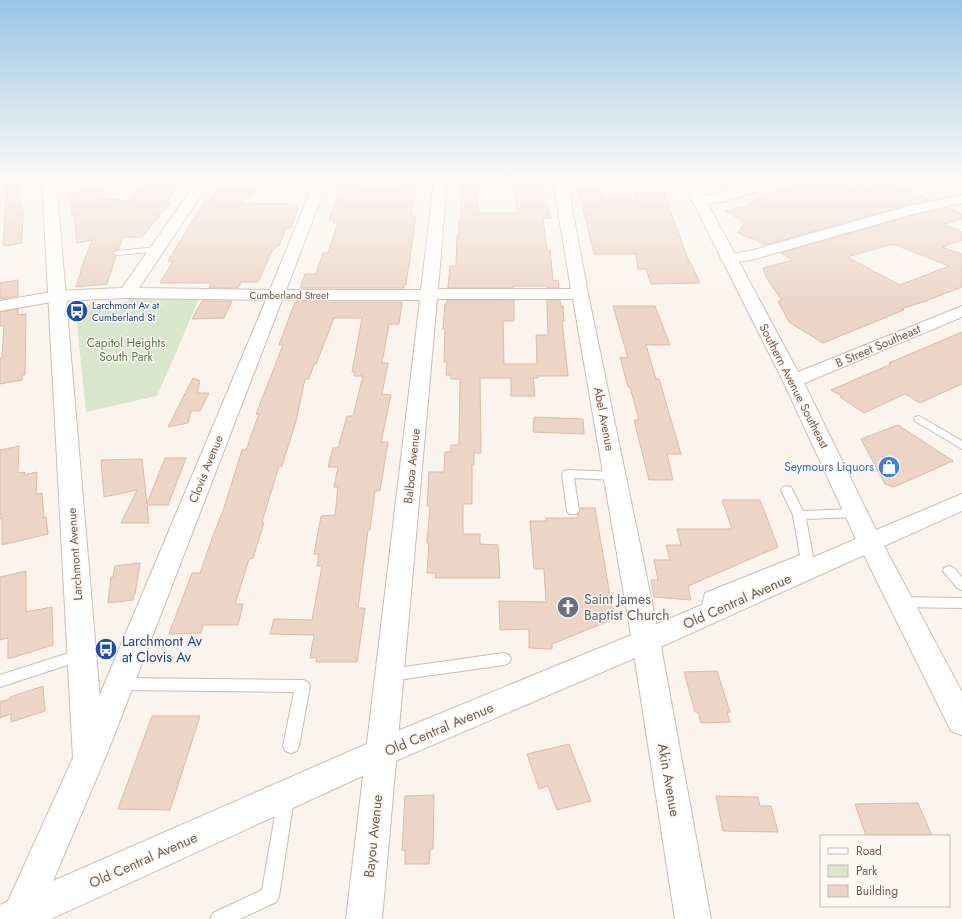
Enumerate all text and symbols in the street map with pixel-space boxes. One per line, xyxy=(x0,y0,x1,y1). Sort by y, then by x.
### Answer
street label: Cumberland Street xyxy=(249,288,329,303)
bus stop icon: Larchmont Av at Cumberland St xyxy=(64,298,90,324)
place label: Larchmont Av at Cumberland St xyxy=(92,298,160,325)
street label: Southern Avenue Southeast xyxy=(755,320,833,452)
street label: B Street Southeast xyxy=(833,320,923,372)
park label: Capitol Heights South Park xyxy=(87,334,165,366)
street label: Abel Avenue xyxy=(589,386,619,452)
street label: Balboa Avenue xyxy=(399,428,425,504)
street label: Clovis Avenue xyxy=(184,432,228,506)
shop icon: Seymours Liquors xyxy=(876,454,902,480)
place label: Seymours Liquors xyxy=(784,458,874,476)
street label: Larchmont Avenue xyxy=(63,507,87,601)
street label: Old Central Avenue xyxy=(680,568,794,634)
place label: Saint James Baptist Church xyxy=(584,589,670,625)
church icon: Saint James Baptist Church xyxy=(555,594,581,620)
place label: Larchmont Av at Clovis Av xyxy=(122,631,203,667)
bus stop icon: Larchmont Av at Clovis Av xyxy=(93,636,119,662)
street label: Old Central Avenue xyxy=(381,697,497,761)
street label: Akin Avenue xyxy=(653,742,685,818)
street label: Bayou Avenue xyxy=(359,794,387,878)
street label: Old Central Avenue xyxy=(86,827,200,893)
legend xyxy=(820,835,950,907)
text: Road xyxy=(856,842,882,860)
text: Park xyxy=(856,862,878,880)
text: Building xyxy=(856,882,898,900)

